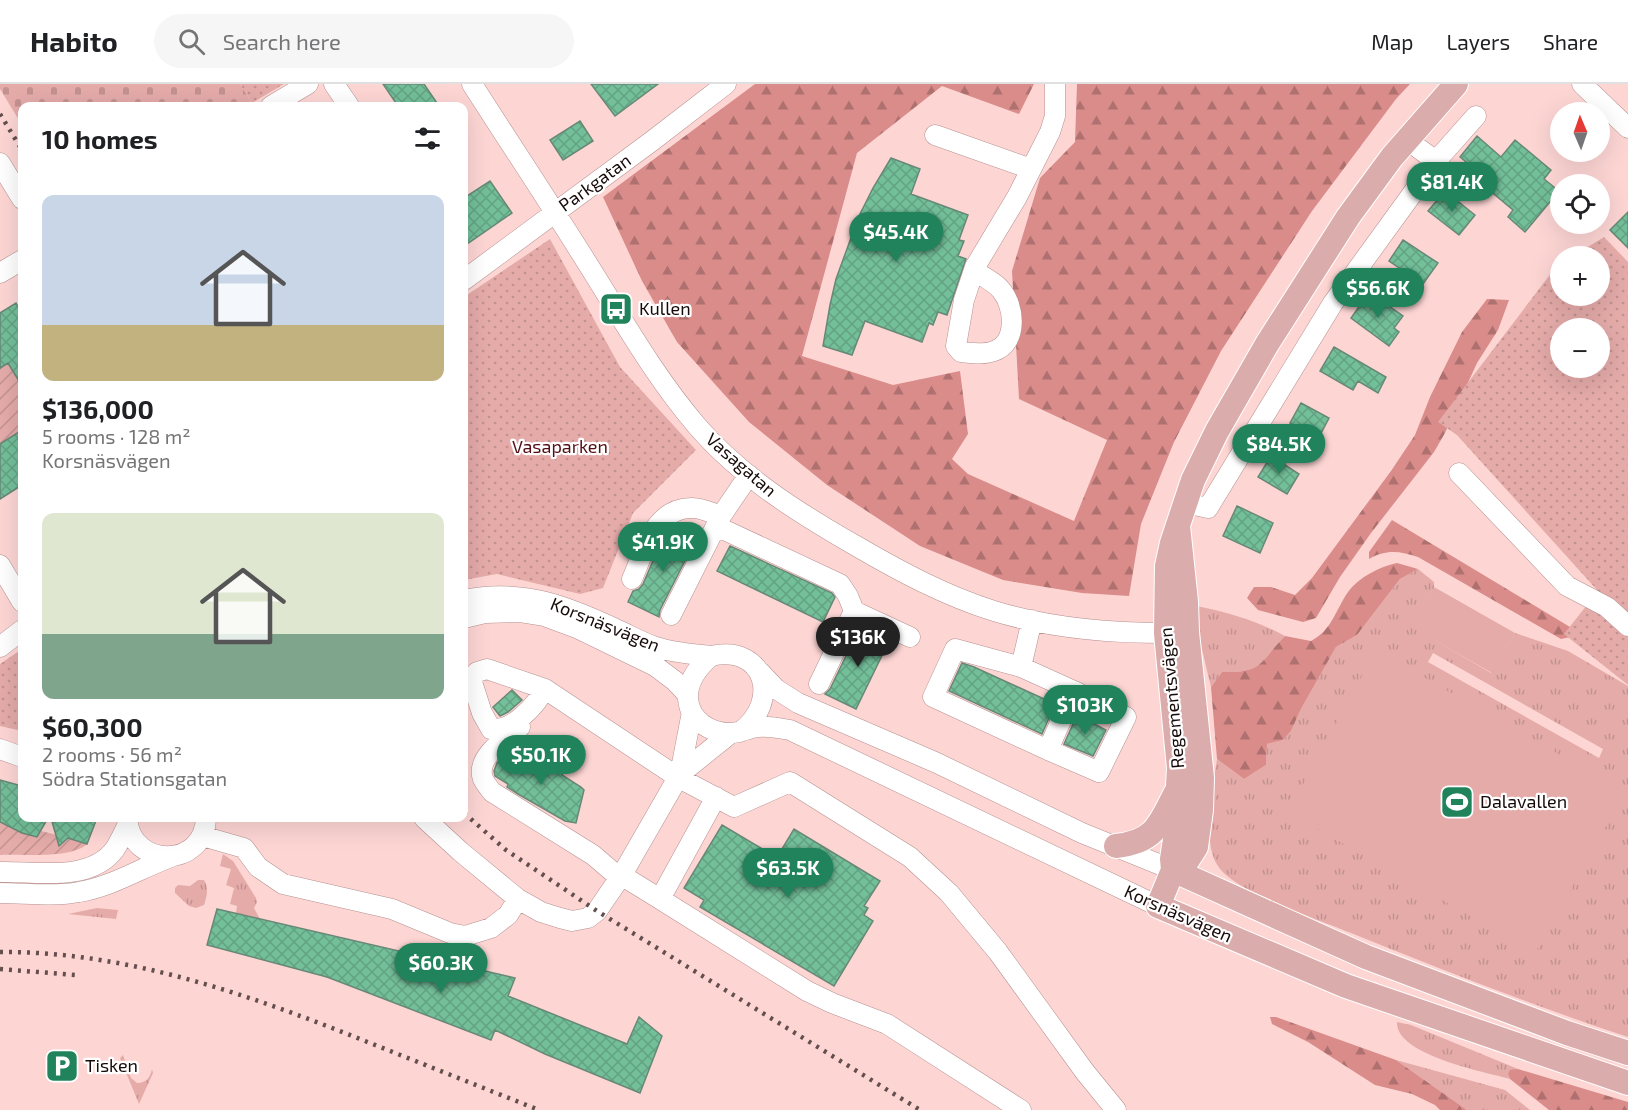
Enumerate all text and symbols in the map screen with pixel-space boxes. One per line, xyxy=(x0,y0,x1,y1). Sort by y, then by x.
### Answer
search box xyxy=(154,14,574,68)
text: Habito xyxy=(30,24,118,58)
icon: search xyxy=(175,25,208,58)
text: Search here xyxy=(223,28,341,54)
text: Map xyxy=(1371,29,1413,54)
text: Layers xyxy=(1446,29,1510,54)
text: Share xyxy=(1543,29,1598,54)
north arrow xyxy=(1550,102,1610,162)
map controls xyxy=(1550,102,1610,378)
icon: filters xyxy=(411,122,444,155)
text: 10 homes xyxy=(42,123,158,154)
street label: Parkgatan xyxy=(554,149,635,216)
pin: $81.4K xyxy=(1403,162,1501,213)
text: $81.4K xyxy=(1421,169,1483,193)
button: locate xyxy=(1550,174,1610,234)
pin: $45.4K xyxy=(847,212,945,263)
text: $45.4K xyxy=(863,219,929,243)
icon: home xyxy=(189,234,297,342)
button: + xyxy=(1550,246,1610,306)
pin: $56.6K xyxy=(1329,268,1427,319)
text: $56.6K xyxy=(1346,275,1410,299)
bus stop icon: Kullen xyxy=(598,291,634,327)
place label: Kullen xyxy=(639,297,691,319)
button: − xyxy=(1550,318,1610,378)
text: $136,000 xyxy=(42,393,154,424)
text: 5 rooms · 128 m² xyxy=(42,424,191,448)
pin: $84.5K xyxy=(1230,424,1328,475)
street label: Vasagatan xyxy=(702,428,781,501)
text: $84.5K xyxy=(1246,431,1312,455)
park label: Vasaparken xyxy=(512,435,608,457)
text: Korsnäsvägen xyxy=(42,448,171,472)
pin: $41.9K xyxy=(614,522,712,573)
text: $41.9K xyxy=(632,529,694,553)
icon: home xyxy=(189,552,297,660)
street label: Korsnäsvägen xyxy=(548,592,663,656)
pin: $136K xyxy=(816,617,900,668)
text: $136K xyxy=(830,624,886,648)
street label: Regementsvägen xyxy=(1154,627,1188,770)
pin: $103K xyxy=(1043,685,1127,736)
text: $103K xyxy=(1057,692,1113,716)
text: $60,300 xyxy=(42,711,143,742)
pin: $50.1K xyxy=(492,735,590,786)
text: 2 rooms · 56 m² xyxy=(42,742,182,766)
text: $50.1K xyxy=(511,742,571,766)
text: Södra Stationsgatan xyxy=(42,766,227,790)
sports icon: Dalavallen xyxy=(1439,784,1475,820)
place label: Dalavallen xyxy=(1480,790,1567,812)
pin: $63.5K xyxy=(739,848,837,899)
text: $63.5K xyxy=(756,855,820,879)
street label: Korsnäsvägen xyxy=(1121,879,1236,947)
pin: $60.3K xyxy=(392,943,490,994)
text: $60.3K xyxy=(409,950,473,974)
parking icon: Tisken xyxy=(44,1048,80,1084)
place label: Tisken xyxy=(85,1054,138,1076)

